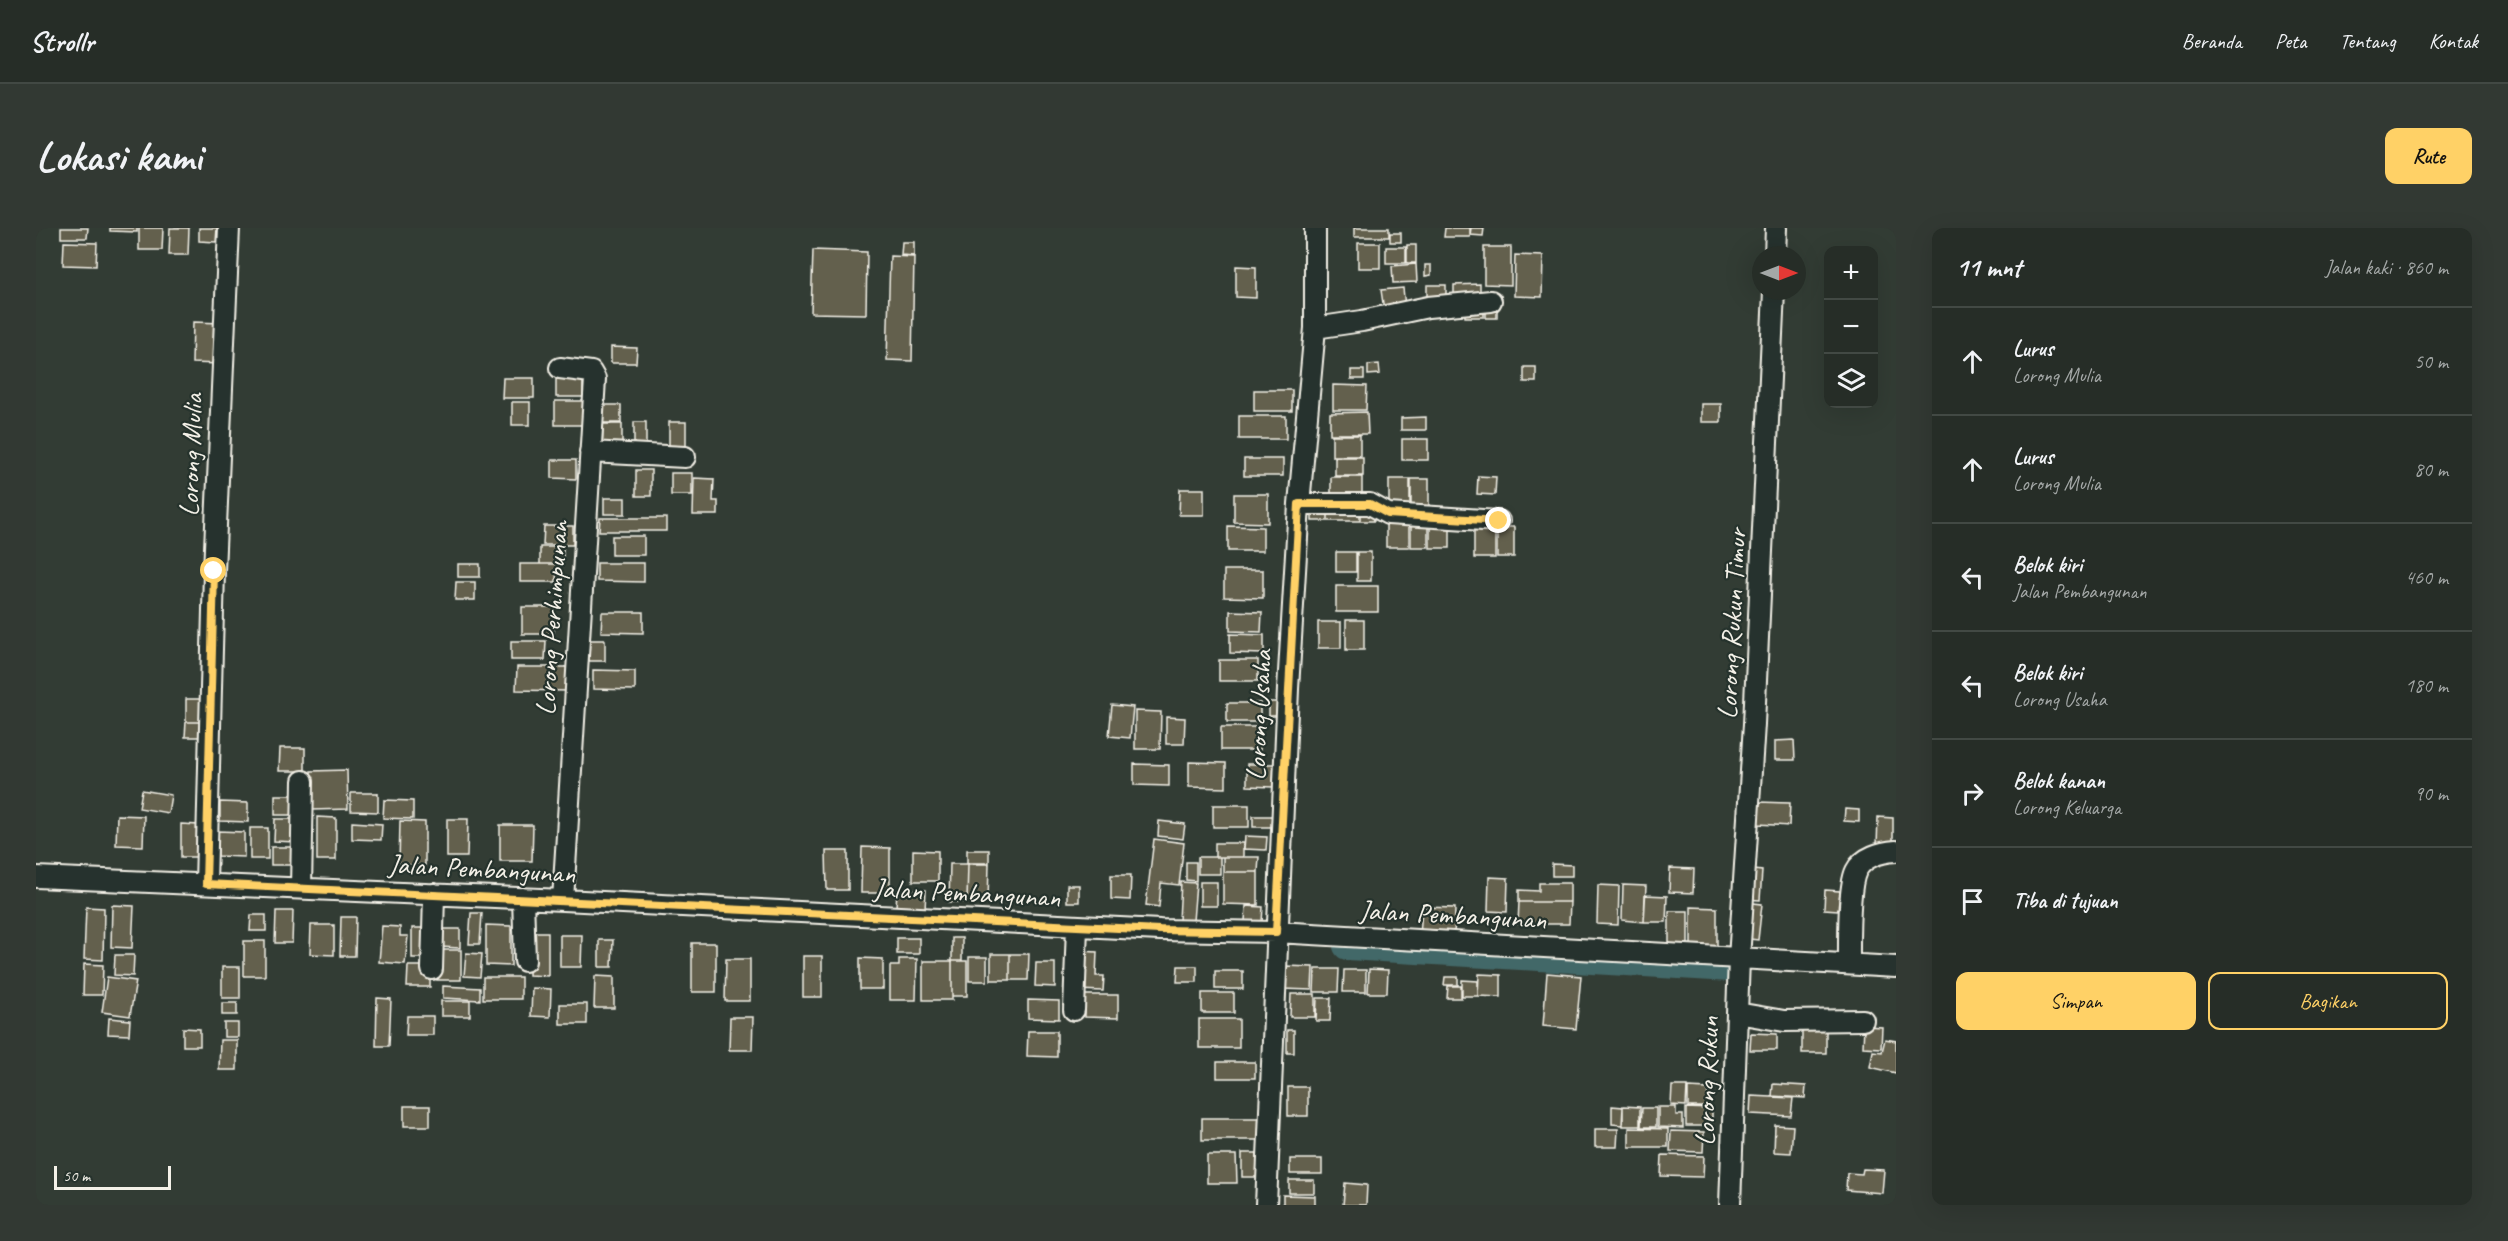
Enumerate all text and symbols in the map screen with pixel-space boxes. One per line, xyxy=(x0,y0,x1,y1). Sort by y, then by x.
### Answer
text: Strollr xyxy=(30,24,94,59)
text: Beranda xyxy=(2182,28,2242,54)
text: Peta xyxy=(2275,28,2306,54)
text: Tentang xyxy=(2339,28,2396,54)
text: Kontak xyxy=(2429,28,2478,54)
button: Rute xyxy=(2385,128,2472,184)
text: Lokasi kami xyxy=(36,130,202,183)
north arrow xyxy=(1752,246,1806,300)
map controls xyxy=(1824,246,1878,408)
button: + xyxy=(1824,246,1878,300)
text: 11 mnt xyxy=(1956,251,2021,284)
text: Jalan kaki · 860 m xyxy=(2325,255,2448,280)
button: − xyxy=(1824,300,1878,354)
text: Lurus xyxy=(2013,335,2053,363)
icon: ahead xyxy=(1956,345,1989,378)
text: 50 m xyxy=(2414,349,2448,374)
button: layers xyxy=(1824,354,1878,408)
text: Lorong Mulia xyxy=(2013,363,2101,388)
street label: Lorong Mulia xyxy=(171,391,210,517)
text: Lurus xyxy=(2013,443,2053,471)
icon: ahead xyxy=(1956,453,1989,486)
text: 80 m xyxy=(2414,457,2448,482)
text: Lorong Mulia xyxy=(2013,471,2101,496)
route end xyxy=(1485,507,1511,533)
street label: Lorong Perhimpunan xyxy=(527,518,576,716)
street label: Lorong Rukun Timur xyxy=(1709,525,1754,720)
text: Belok kiri xyxy=(2013,551,2082,579)
route start xyxy=(200,557,226,583)
icon: left xyxy=(1956,561,1989,594)
text: 460 m xyxy=(2405,565,2448,590)
text: Jalan Pembangunan xyxy=(2013,579,2147,604)
street label: Lorong Usaha xyxy=(1238,647,1279,781)
text: Belok kiri xyxy=(2013,659,2082,687)
icon: left xyxy=(1956,669,1989,702)
text: 180 m xyxy=(2405,673,2448,698)
text: Lorong Usaha xyxy=(2013,687,2106,712)
text: Belok kanan xyxy=(2013,767,2105,795)
icon: right xyxy=(1956,777,1989,810)
text: 90 m xyxy=(2414,781,2448,806)
text: Lorong Keluarga xyxy=(2013,795,2121,820)
street label: Jalan Pembangunan xyxy=(386,846,577,891)
street label: Jalan Pembangunan xyxy=(871,870,1062,915)
icon: arrive xyxy=(1956,885,1989,918)
text: Tiba di tujuan xyxy=(2013,887,2118,915)
street label: Jalan Pembangunan xyxy=(1357,892,1548,937)
button: Simpan xyxy=(1956,972,2196,1030)
button: Bagikan xyxy=(2208,972,2448,1030)
street label: Lorong Rukun xyxy=(1687,1015,1726,1146)
scale bar xyxy=(54,1163,171,1190)
text: 50 m xyxy=(63,1166,90,1186)

